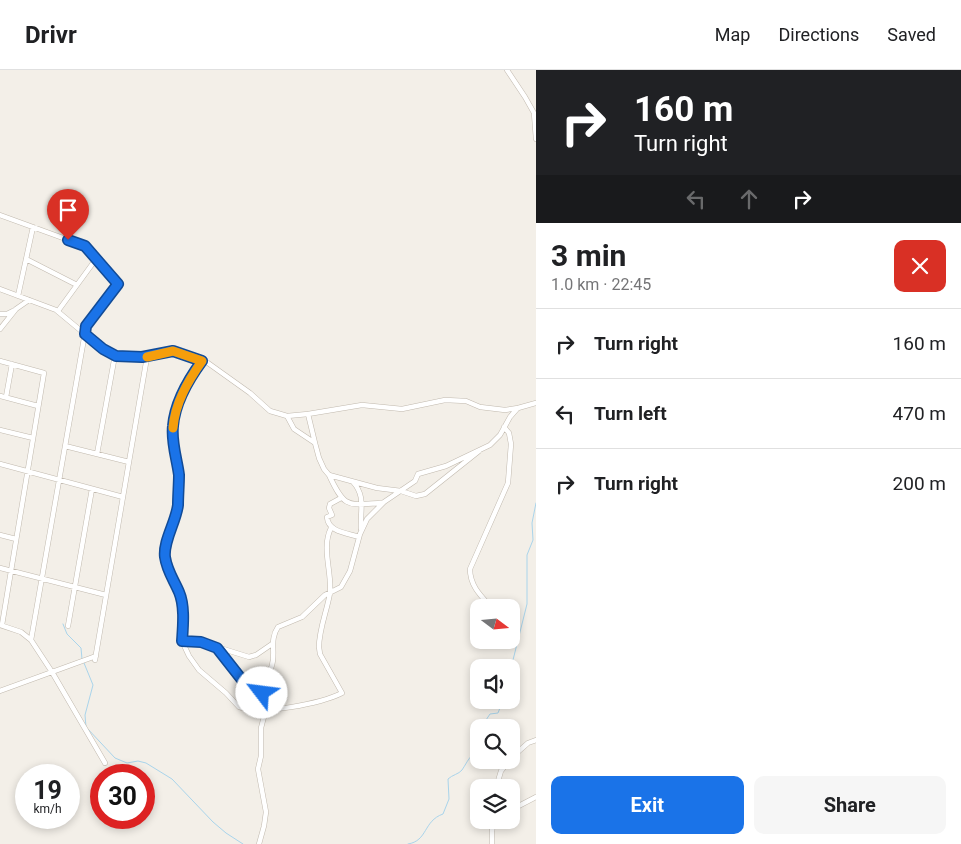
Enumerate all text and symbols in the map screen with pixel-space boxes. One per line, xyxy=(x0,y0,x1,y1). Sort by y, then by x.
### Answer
text: Drivr xyxy=(25,21,77,49)
text: Map xyxy=(715,24,750,45)
text: Directions xyxy=(778,24,859,45)
text: Saved xyxy=(887,24,936,45)
text: 160 m xyxy=(634,89,733,130)
icon: right xyxy=(551,90,616,155)
text: Turn right xyxy=(634,131,728,156)
icon: left xyxy=(682,185,710,213)
icon: ahead xyxy=(735,185,763,213)
icon: right xyxy=(788,185,816,213)
pin xyxy=(47,189,89,240)
icon: arrive xyxy=(54,196,82,224)
text: 3 min xyxy=(551,238,626,273)
button: close xyxy=(894,240,946,292)
text: 1.0 km · 22:45 xyxy=(551,275,651,294)
icon: right xyxy=(551,330,579,358)
text: Turn right xyxy=(594,332,678,355)
text: 160 m xyxy=(893,332,946,355)
icon: left xyxy=(551,400,579,428)
text: Turn left xyxy=(594,402,667,425)
text: 470 m xyxy=(893,402,946,425)
icon: right xyxy=(551,470,579,498)
text: Turn right xyxy=(594,472,678,495)
text: 200 m xyxy=(893,472,946,495)
north arrow xyxy=(470,599,520,649)
map controls xyxy=(470,599,520,829)
button: sound xyxy=(470,659,520,709)
position arrow xyxy=(235,666,287,718)
button: search xyxy=(470,719,520,769)
speed limit sign: 30 xyxy=(90,764,155,829)
text: 19 xyxy=(33,776,62,805)
button: Exit xyxy=(551,776,744,834)
button: Share xyxy=(754,776,946,834)
button: layers xyxy=(470,779,520,829)
text: km/h xyxy=(33,802,62,816)

